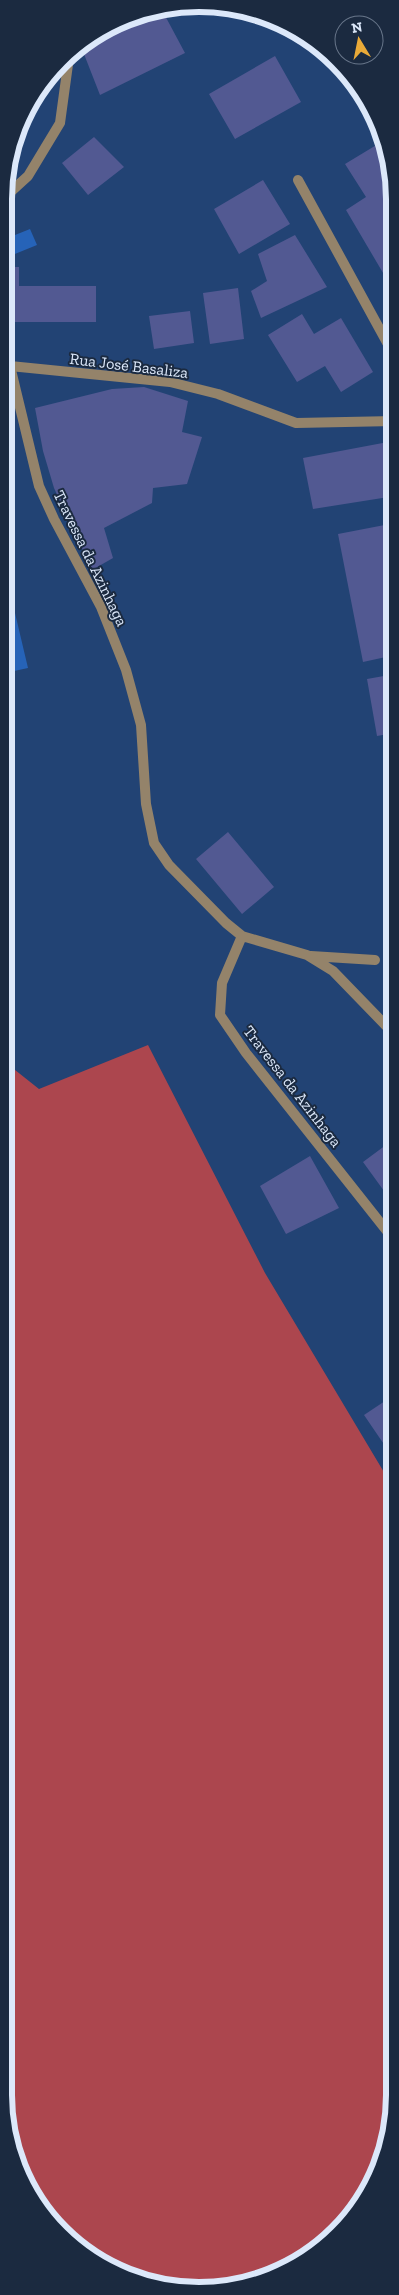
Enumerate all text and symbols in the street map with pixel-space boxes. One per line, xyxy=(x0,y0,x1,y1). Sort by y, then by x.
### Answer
north arrow xyxy=(334,15,384,65)
text: N xyxy=(350,18,364,37)
street label: Rua José Basaliza xyxy=(69,349,190,382)
street label: Travessa da Azinhaga xyxy=(49,487,132,630)
street label: Travessa da Azinhaga xyxy=(239,1022,346,1151)

